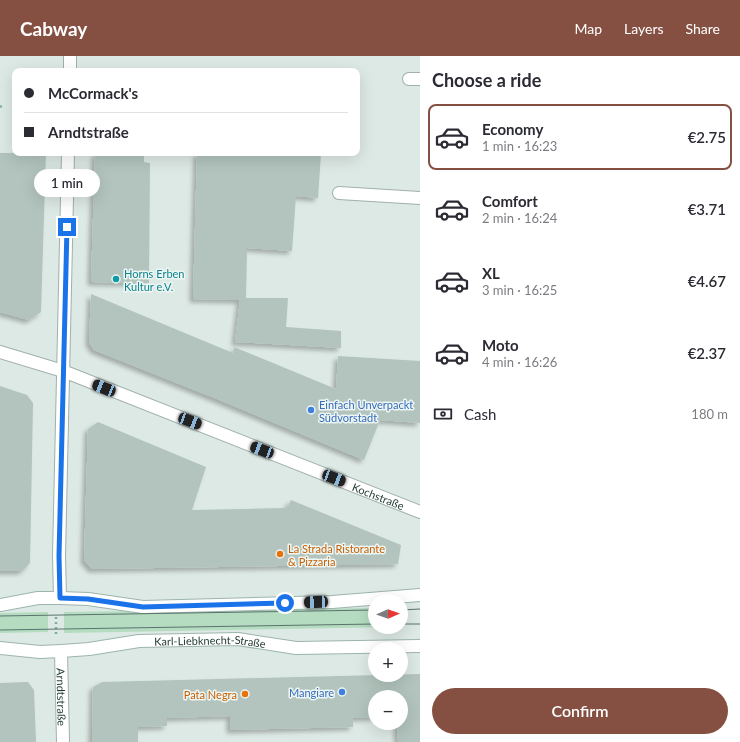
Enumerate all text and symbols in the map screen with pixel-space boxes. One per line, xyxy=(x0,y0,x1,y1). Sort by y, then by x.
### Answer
text: Cabway xyxy=(20,17,87,40)
text: Map xyxy=(574,20,602,37)
text: Layers xyxy=(624,20,664,37)
text: Share xyxy=(686,20,720,37)
text: Choose a ride xyxy=(432,69,541,91)
text: McCormack's xyxy=(48,84,138,102)
icon: car xyxy=(434,119,470,155)
text: Economy xyxy=(482,120,543,138)
text: Arndtstraße xyxy=(48,123,129,141)
text: €2.75 xyxy=(688,128,726,146)
text: 1 min · 16:23 xyxy=(482,138,557,154)
callout: 1 min xyxy=(34,169,100,197)
text: 1 min xyxy=(51,175,83,191)
icon: car xyxy=(434,191,470,227)
text: Comfort xyxy=(482,192,538,210)
text: €3.71 xyxy=(688,200,726,218)
text: 2 min · 16:24 xyxy=(482,210,557,226)
route end xyxy=(58,218,76,236)
icon: car xyxy=(434,263,470,299)
text: XL xyxy=(482,264,500,282)
place label: Horns Erben Kultur e.V. xyxy=(124,267,185,293)
text: €4.67 xyxy=(688,272,726,290)
marker: Horns Erben Kultur e.V. xyxy=(111,274,121,284)
text: 3 min · 16:25 xyxy=(482,282,557,298)
icon: car xyxy=(434,335,470,371)
text: Moto xyxy=(482,336,519,354)
text: €2.37 xyxy=(688,344,726,362)
text: 4 min · 16:26 xyxy=(482,354,557,370)
car xyxy=(91,378,117,398)
place label: Einfach Unverpackt Südvorstadt xyxy=(319,398,413,424)
icon: cash xyxy=(432,403,454,425)
marker: Einfach Unverpackt Südvorstadt xyxy=(306,405,316,415)
text: Cash xyxy=(464,405,496,423)
text: 180 m xyxy=(691,406,728,422)
car xyxy=(177,411,203,431)
car xyxy=(249,440,275,460)
car xyxy=(321,468,347,488)
street label: Kochstraße xyxy=(351,479,407,512)
place label: La Strada Ristorante & Pizzaria xyxy=(288,542,385,568)
marker: La Strada Ristorante & Pizzaria xyxy=(275,549,285,559)
route start xyxy=(276,594,294,612)
north arrow xyxy=(368,594,408,634)
map controls xyxy=(368,594,408,730)
car xyxy=(304,596,328,608)
street label: Karl-Liebknecht-Straße xyxy=(154,632,267,650)
button: + xyxy=(368,642,408,682)
street label: Arndtstraße xyxy=(55,668,69,726)
place label: Mangiare xyxy=(289,686,334,699)
marker: Mangiare xyxy=(337,687,347,697)
place label: Pata Negra xyxy=(184,688,237,701)
button: Confirm xyxy=(432,688,728,734)
marker: Pata Negra xyxy=(240,689,250,699)
button: − xyxy=(368,690,408,730)

